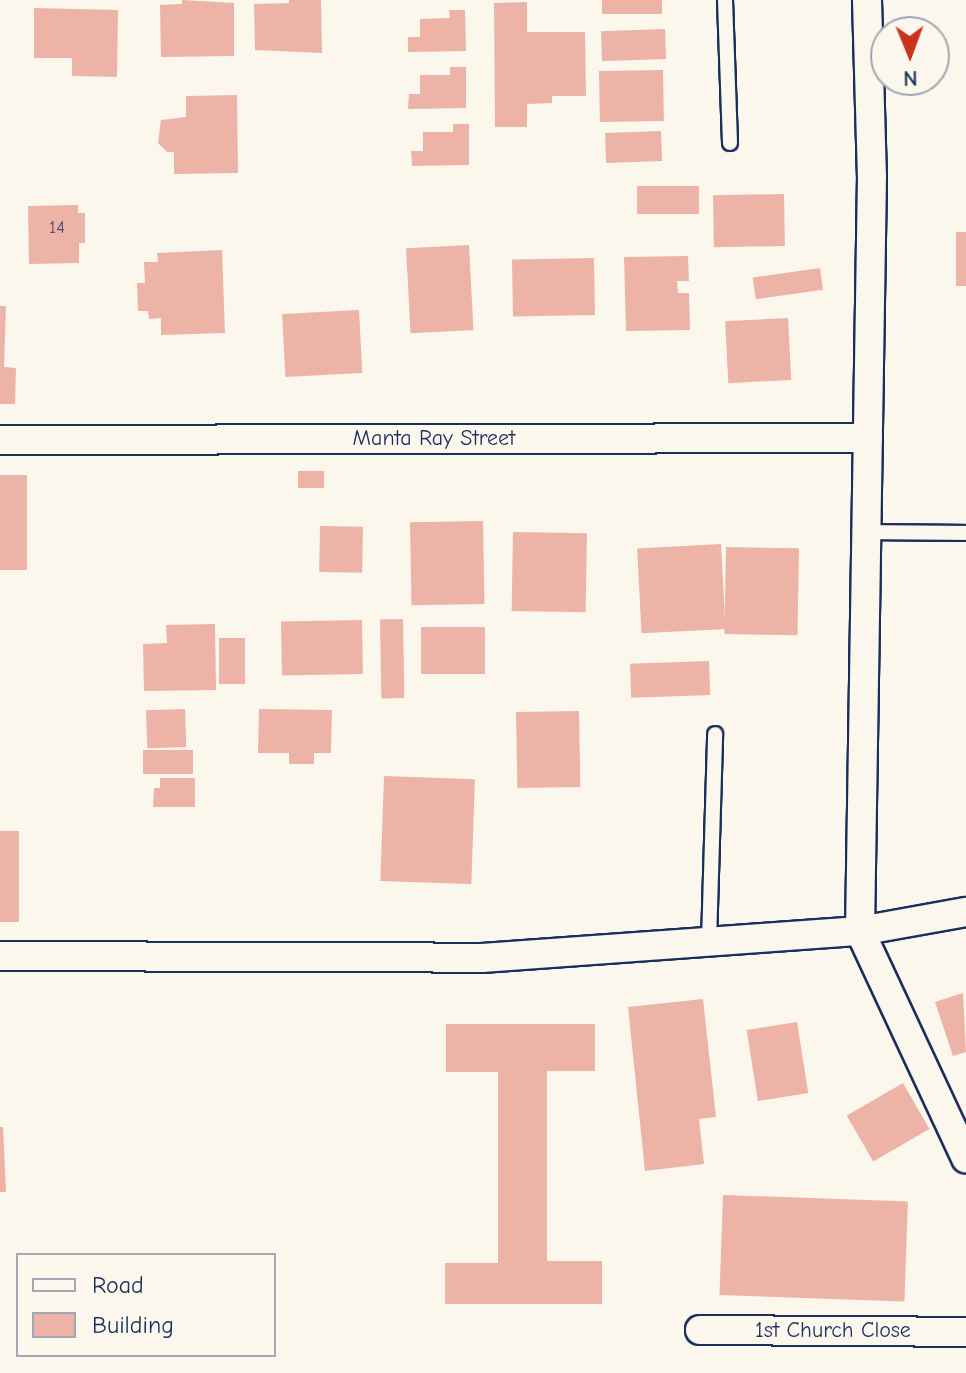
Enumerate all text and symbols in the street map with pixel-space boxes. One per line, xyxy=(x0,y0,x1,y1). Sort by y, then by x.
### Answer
north arrow xyxy=(870,16,950,96)
text: N xyxy=(903,65,918,91)
house number: 14 xyxy=(49,217,65,239)
street label: Manta Ray Street xyxy=(353,426,515,452)
legend xyxy=(16,1253,276,1357)
text: Road xyxy=(92,1271,144,1299)
text: Building xyxy=(92,1311,174,1339)
street label: 1st Church Close xyxy=(755,1318,911,1344)

